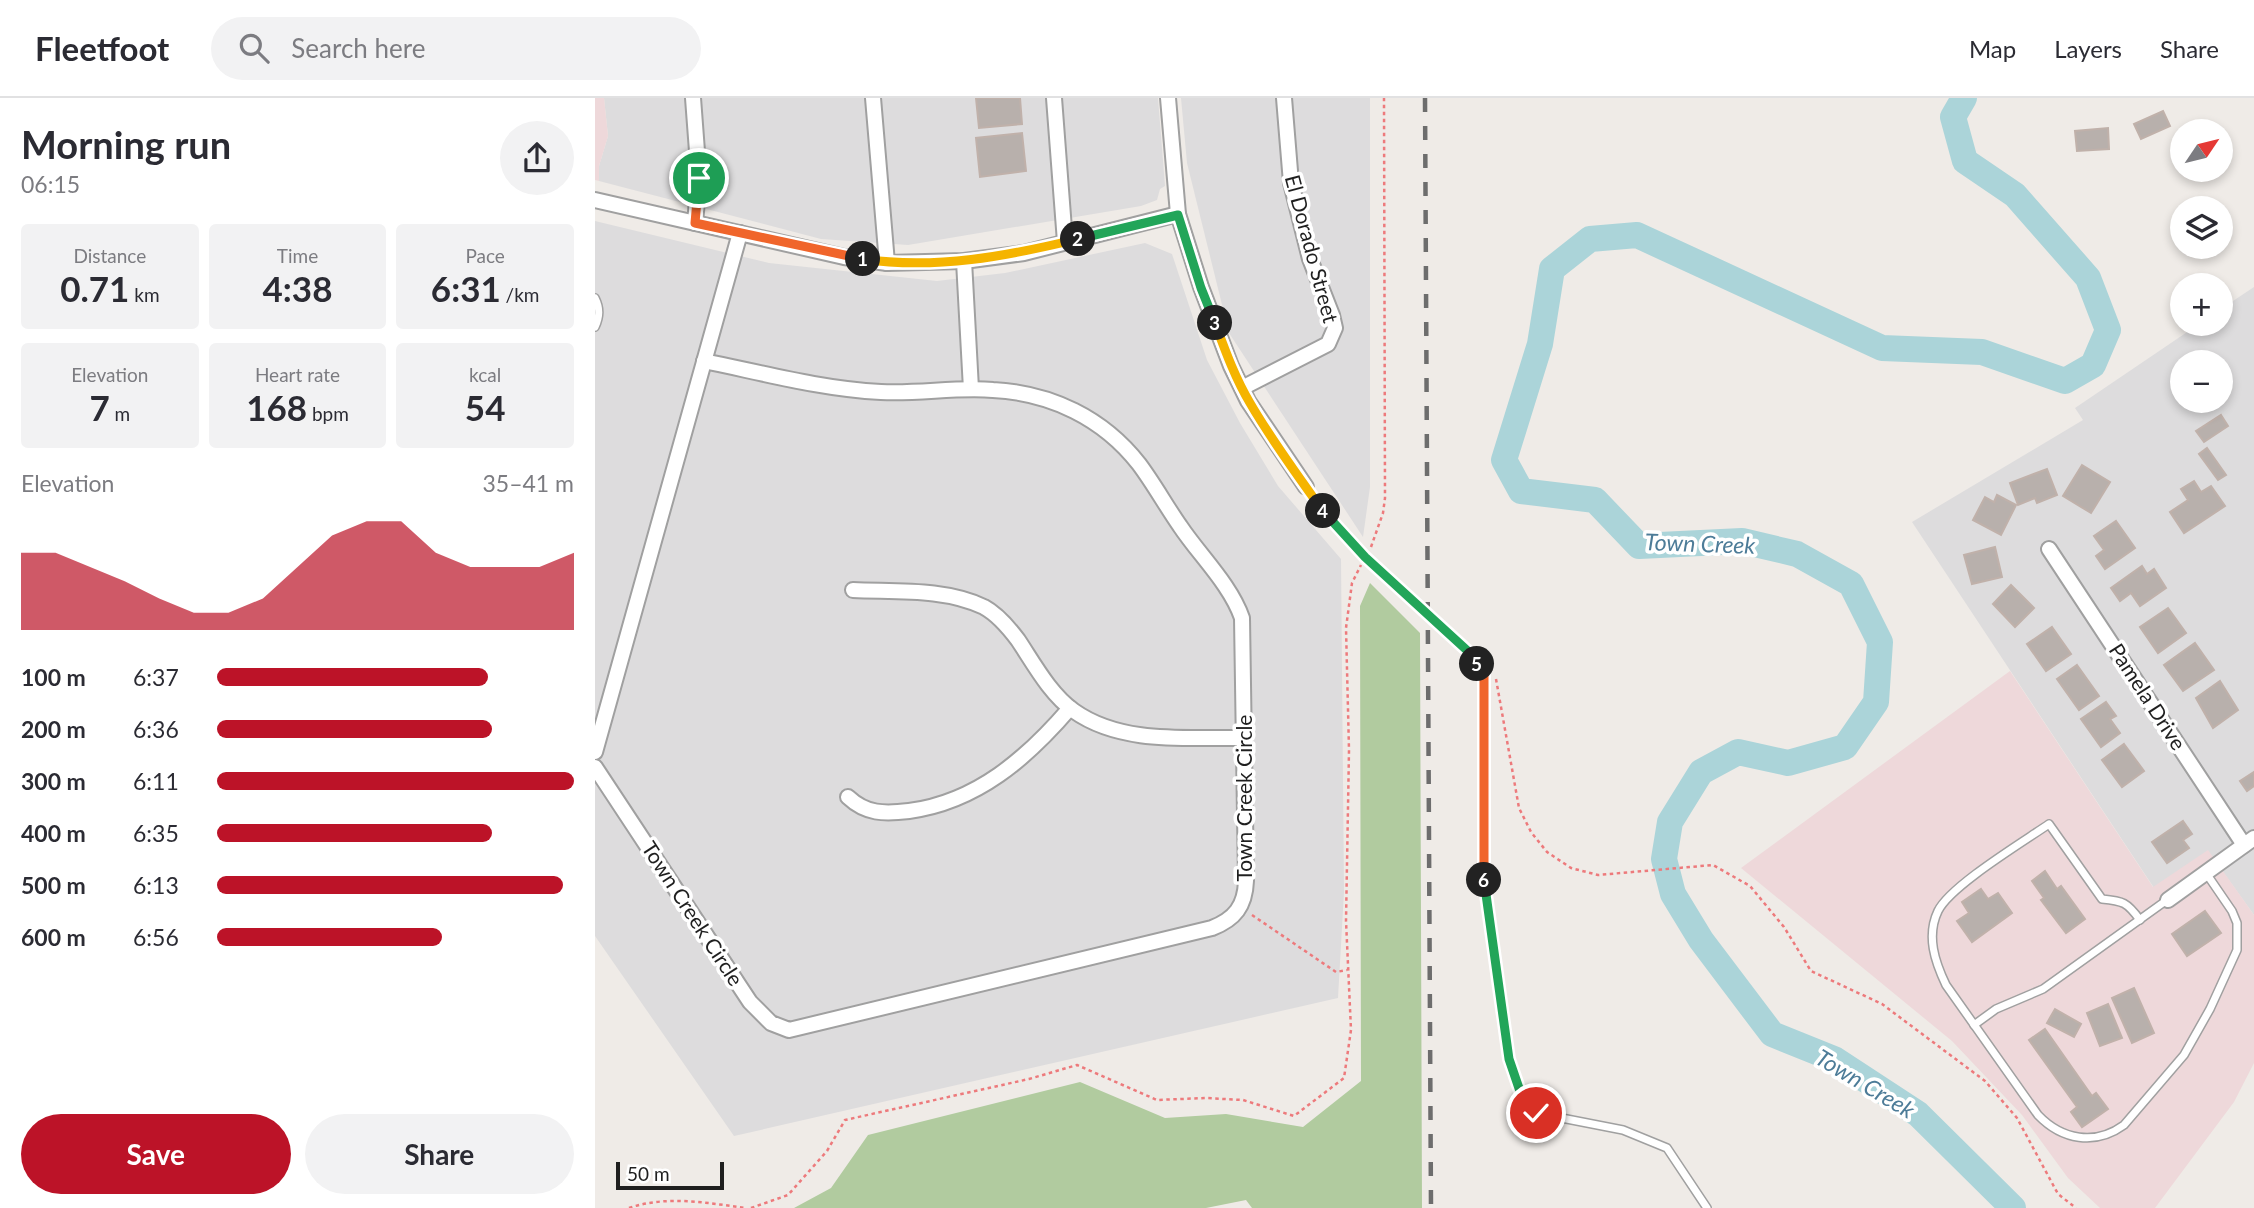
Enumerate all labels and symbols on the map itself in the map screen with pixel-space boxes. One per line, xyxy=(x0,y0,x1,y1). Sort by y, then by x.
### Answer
north arrow xyxy=(2170,119,2233,182)
pin xyxy=(669,148,729,208)
street label: El Dorado Street xyxy=(1281,172,1344,326)
pin: 2 xyxy=(1061,222,1095,256)
pin: 1 xyxy=(845,242,881,276)
pin: 3 xyxy=(1197,306,1233,341)
pin: 4 xyxy=(1305,494,1341,528)
water label: Town Creek xyxy=(1644,527,1757,559)
street label: Pamela Drive xyxy=(2105,638,2192,754)
pin: 5 xyxy=(1459,646,1495,682)
street label: Town Creek Circle xyxy=(1231,715,1256,881)
street label: Town Creek Circle xyxy=(637,836,749,990)
pin: 6 xyxy=(1467,862,1501,898)
water label: Town Creek xyxy=(1811,1043,1921,1124)
pin xyxy=(1506,1083,1566,1143)
scale bar xyxy=(616,1159,725,1191)

